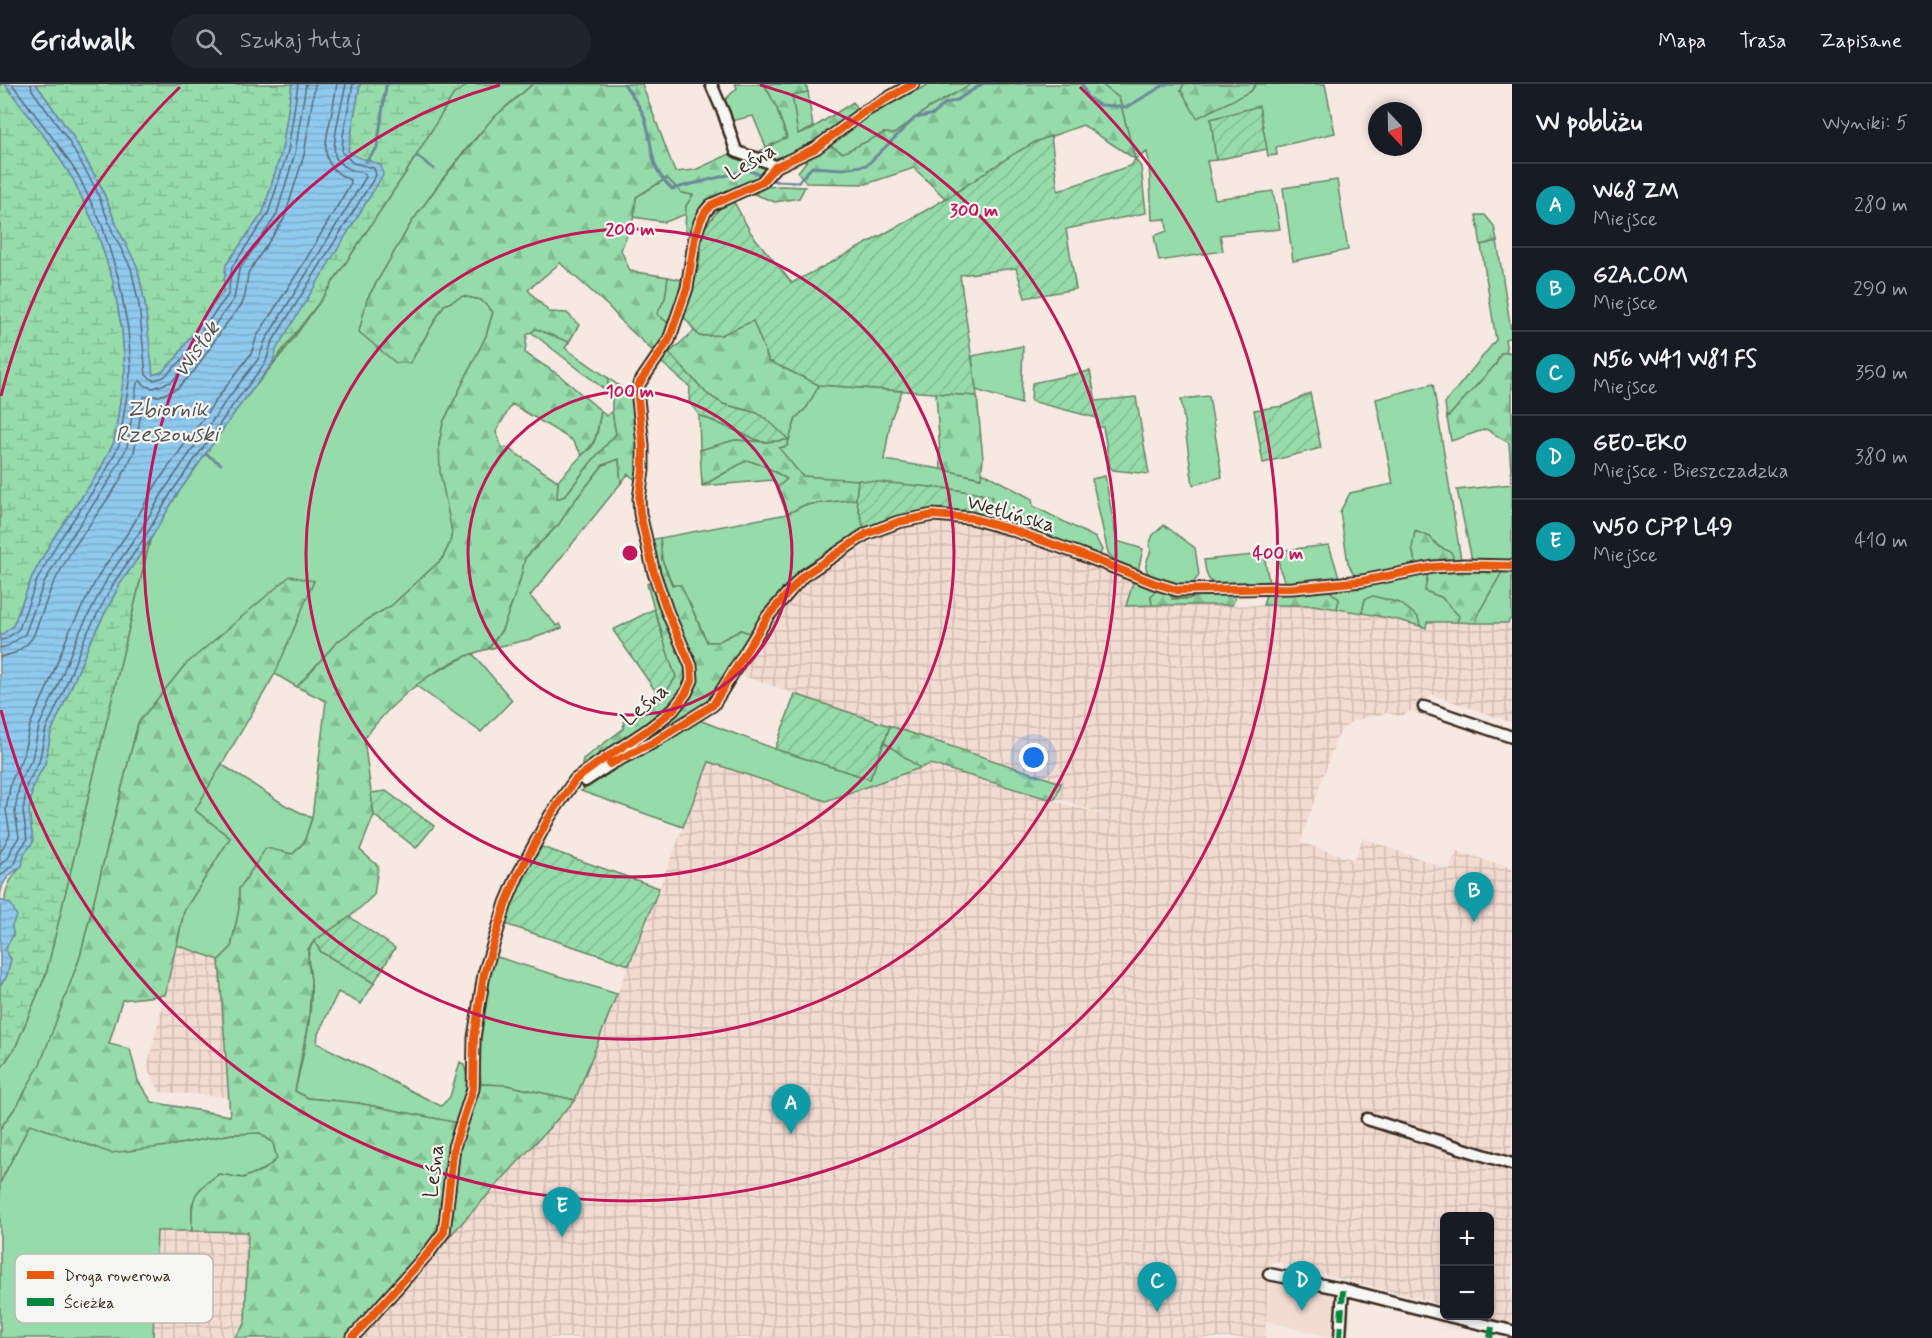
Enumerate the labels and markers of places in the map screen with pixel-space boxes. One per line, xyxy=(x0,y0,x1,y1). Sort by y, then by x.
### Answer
centre of rings xyxy=(620,543,640,563)
pin: B xyxy=(1454,872,1494,922)
pin: A xyxy=(772,1084,810,1134)
pin: E xyxy=(542,1188,582,1237)
pin: C xyxy=(1138,1262,1176,1312)
pin: D xyxy=(1282,1262,1322,1311)

